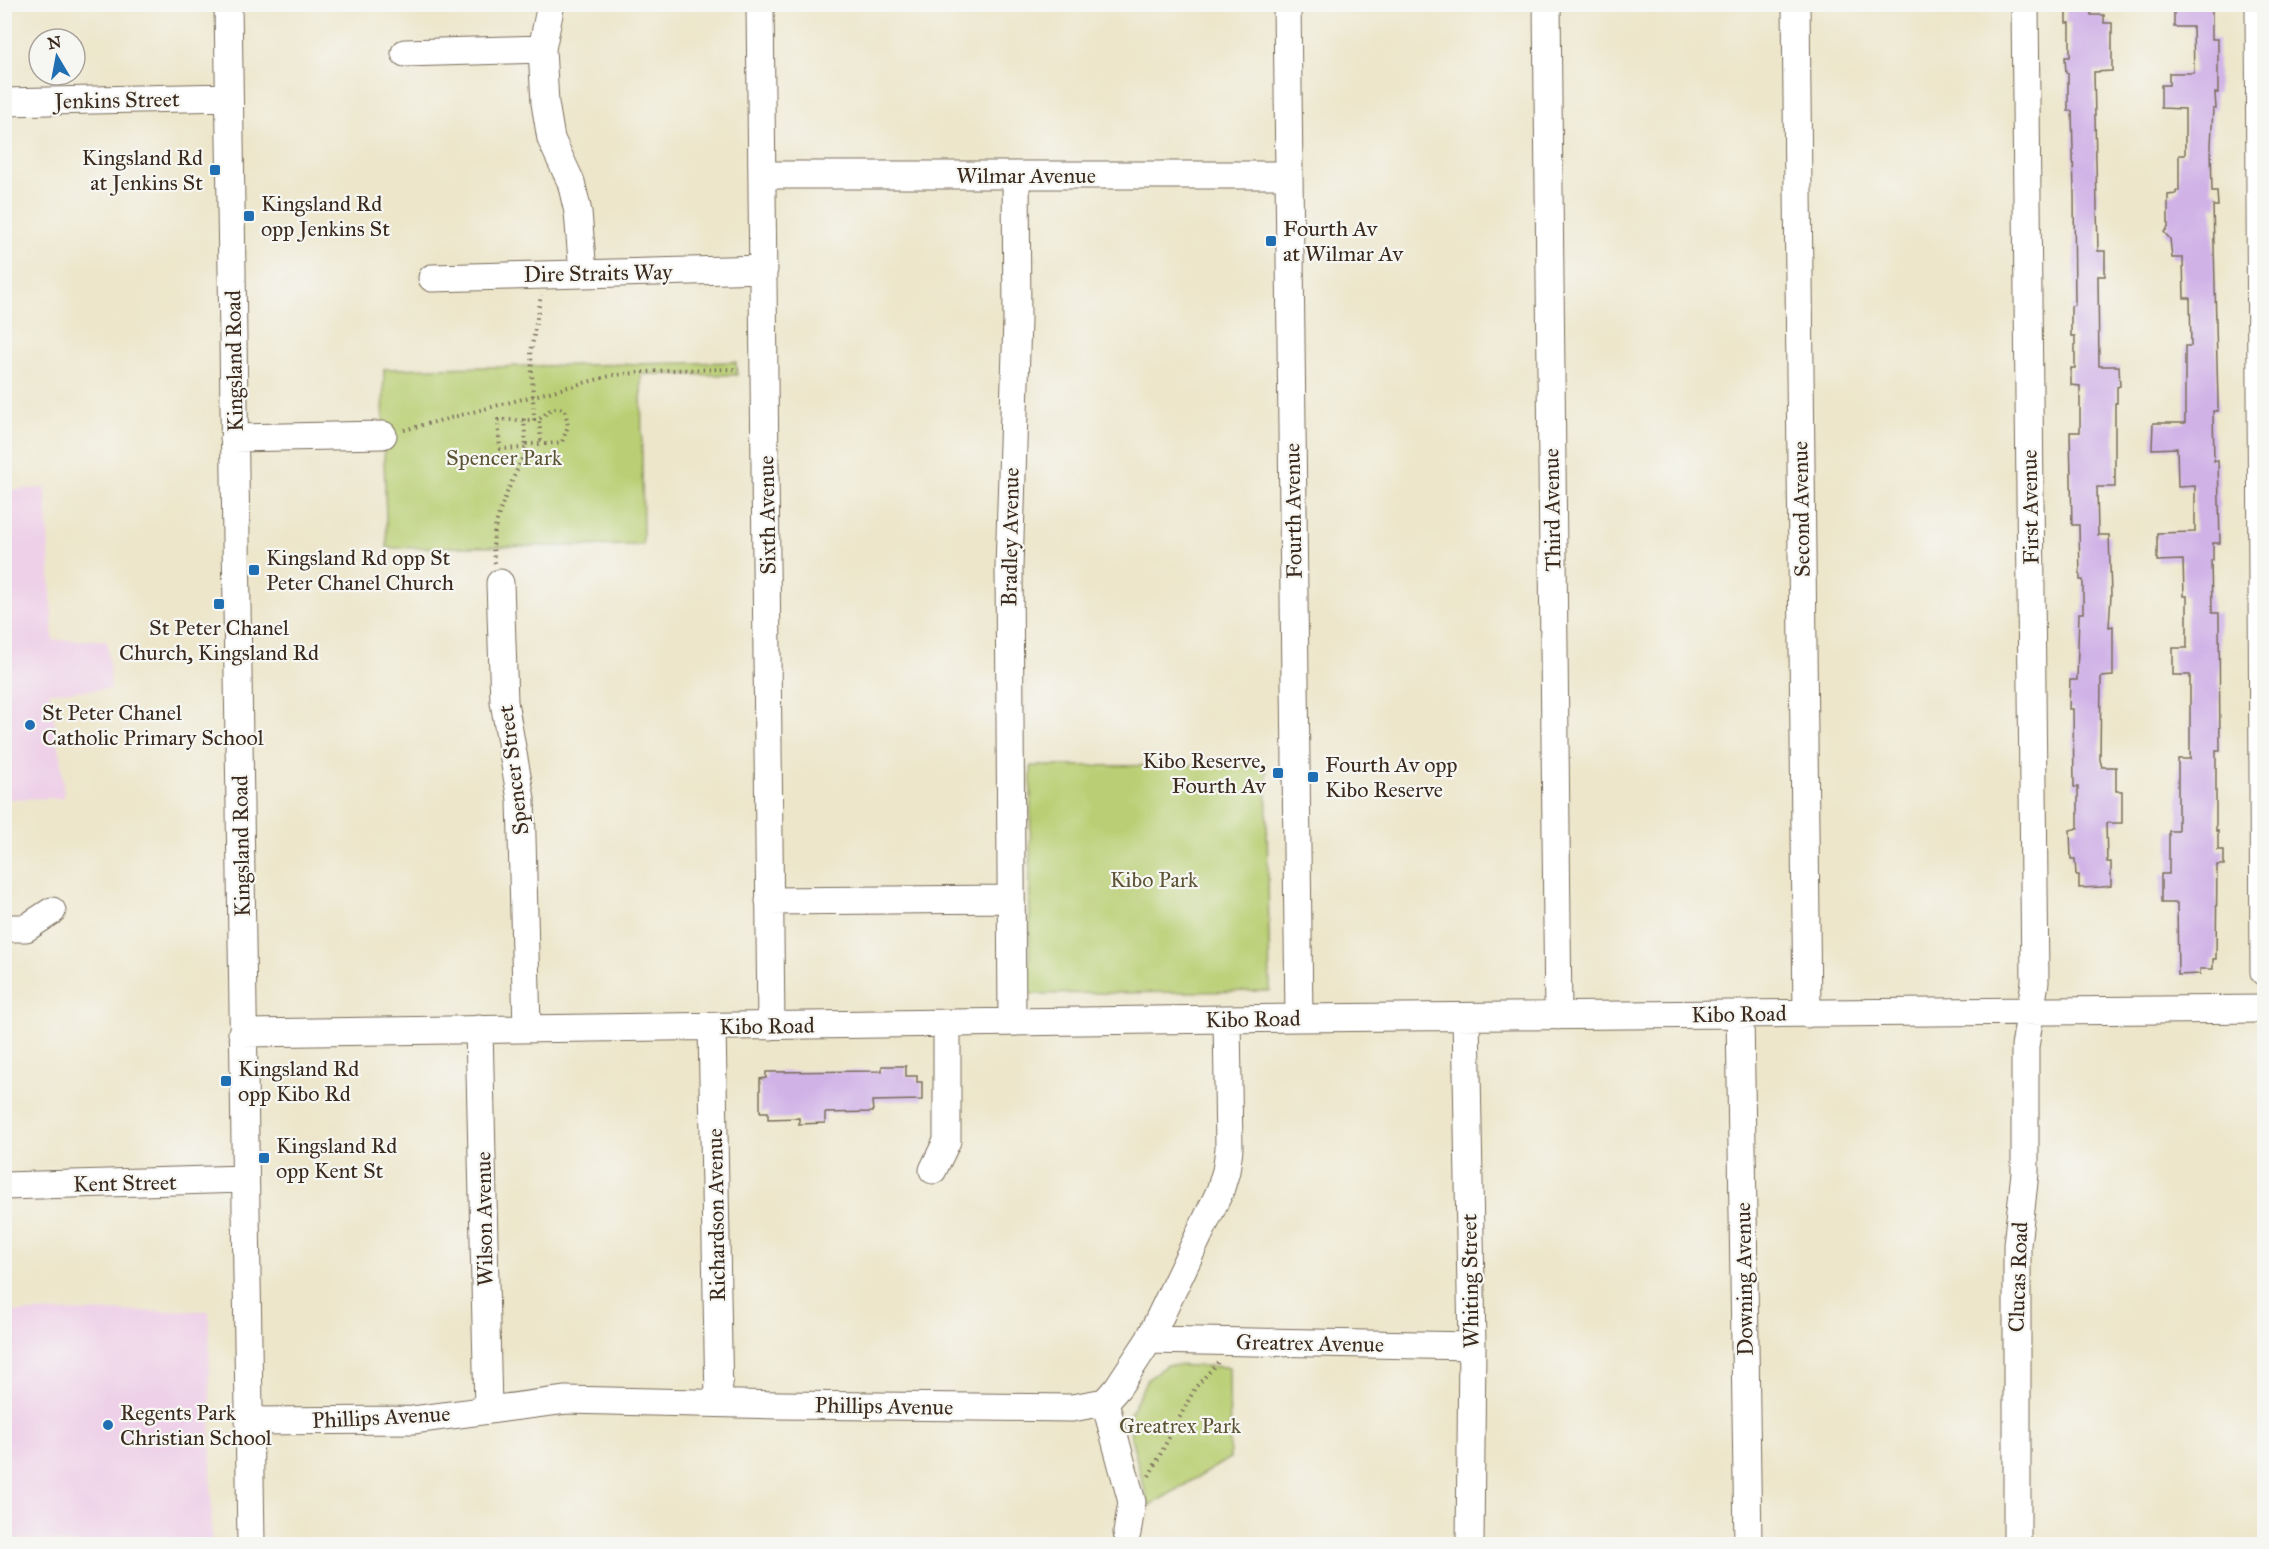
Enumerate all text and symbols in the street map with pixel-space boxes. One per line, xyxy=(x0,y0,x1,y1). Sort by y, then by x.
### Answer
north arrow xyxy=(27,27,87,87)
text: N xyxy=(46,32,63,53)
street label: Jenkins Street xyxy=(52,85,180,115)
place label: Kingsland Rd at Jenkins St xyxy=(82,144,203,196)
street label: Wilmar Avenue xyxy=(956,162,1096,189)
marker: Kingsland Rd at Jenkins St xyxy=(208,163,222,177)
place label: Kingsland Rd opp Jenkins St xyxy=(261,190,390,242)
marker: Kingsland Rd opp Jenkins St xyxy=(242,209,256,223)
place label: Fourth Av at Wilmar Av xyxy=(1283,215,1404,267)
marker: Fourth Av at Wilmar Av xyxy=(1264,234,1278,248)
street label: Dire Straits Way xyxy=(523,258,673,288)
street label: Kingsland Road xyxy=(219,290,249,432)
street label: Second Avenue xyxy=(1786,441,1816,577)
street label: Fourth Avenue xyxy=(1278,443,1308,579)
park label: Spencer Park xyxy=(446,444,563,471)
street label: Third Avenue xyxy=(1537,448,1567,572)
street label: First Avenue xyxy=(2015,449,2045,565)
street label: Sixth Avenue xyxy=(752,455,782,575)
street label: Bradley Avenue xyxy=(995,467,1025,607)
place label: Kingsland Rd opp St Peter Chanel Church xyxy=(266,544,454,596)
marker: Kingsland Rd opp St Peter Chanel Church xyxy=(247,563,261,577)
marker: St Peter Chanel Church, Kingsland Rd xyxy=(212,597,226,611)
place label: St Peter Chanel Church, Kingsland Rd xyxy=(119,614,319,666)
place label: St Peter Chanel Catholic Primary School xyxy=(42,699,264,751)
street label: Spencer Street xyxy=(492,703,534,837)
marker: St Peter Chanel Catholic Primary School xyxy=(23,718,37,732)
place label: Kibo Reserve, Fourth Av xyxy=(1142,747,1267,799)
place label: Fourth Av opp Kibo Reserve xyxy=(1325,751,1457,803)
marker: Kibo Reserve, Fourth Av xyxy=(1271,766,1285,780)
marker: Fourth Av opp Kibo Reserve xyxy=(1306,770,1320,784)
street label: Kingsland Road xyxy=(226,775,256,917)
park label: Kibo Park xyxy=(1110,866,1199,893)
street label: Kibo Road xyxy=(1691,1000,1787,1028)
street label: Kibo Road xyxy=(1205,1005,1301,1033)
street label: Kibo Road xyxy=(719,1012,815,1040)
place label: Kingsland Rd opp Kibo Rd xyxy=(238,1055,359,1107)
marker: Kingsland Rd opp Kibo Rd xyxy=(219,1074,233,1088)
street label: Richardson Avenue xyxy=(701,1128,731,1302)
place label: Kingsland Rd opp Kent St xyxy=(276,1132,397,1184)
marker: Kingsland Rd opp Kent St xyxy=(257,1151,271,1165)
street label: Wilson Avenue xyxy=(469,1151,499,1287)
street label: Kent Street xyxy=(73,1169,177,1197)
street label: Downing Avenue xyxy=(1729,1202,1759,1356)
street label: Whiting Street xyxy=(1455,1213,1485,1349)
street label: Clucas Road xyxy=(2003,1221,2033,1333)
street label: Greatrex Avenue xyxy=(1236,1328,1384,1358)
street label: Phillips Avenue xyxy=(814,1391,954,1421)
place label: Regents Park Christian School xyxy=(120,1399,272,1451)
street label: Phillips Avenue xyxy=(311,1400,451,1434)
park label: Greatrex Park xyxy=(1119,1412,1242,1439)
marker: Regents Park Christian School xyxy=(101,1418,115,1432)

